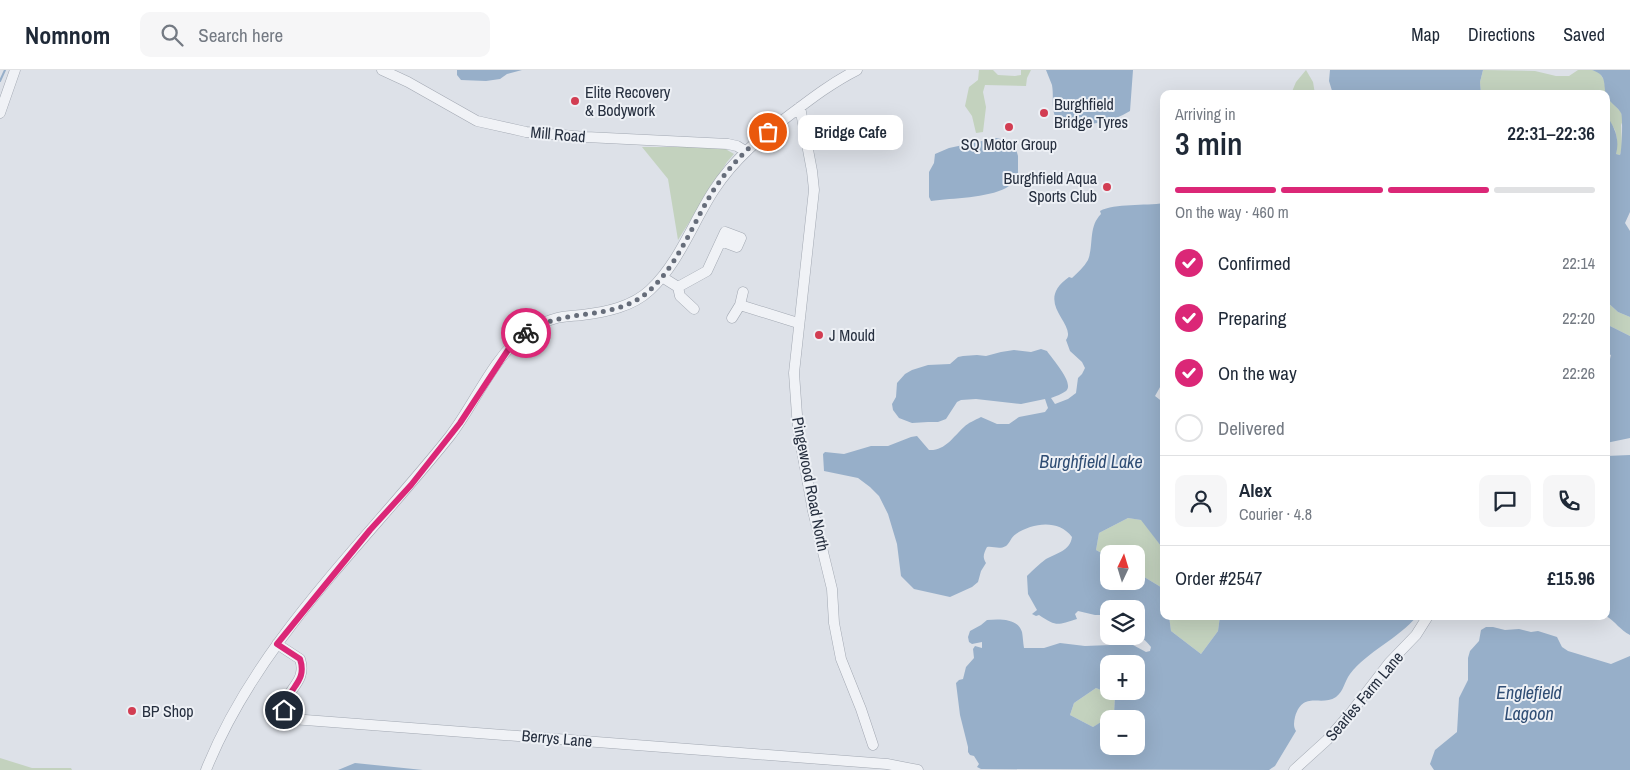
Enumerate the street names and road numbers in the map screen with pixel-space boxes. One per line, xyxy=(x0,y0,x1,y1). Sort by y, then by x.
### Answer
street label: Mill Road xyxy=(529,121,587,147)
street label: Pingewood Road North xyxy=(787,415,835,553)
street label: Searles Farm Lane xyxy=(1320,646,1408,746)
street label: Berrys Lane xyxy=(521,724,593,752)

